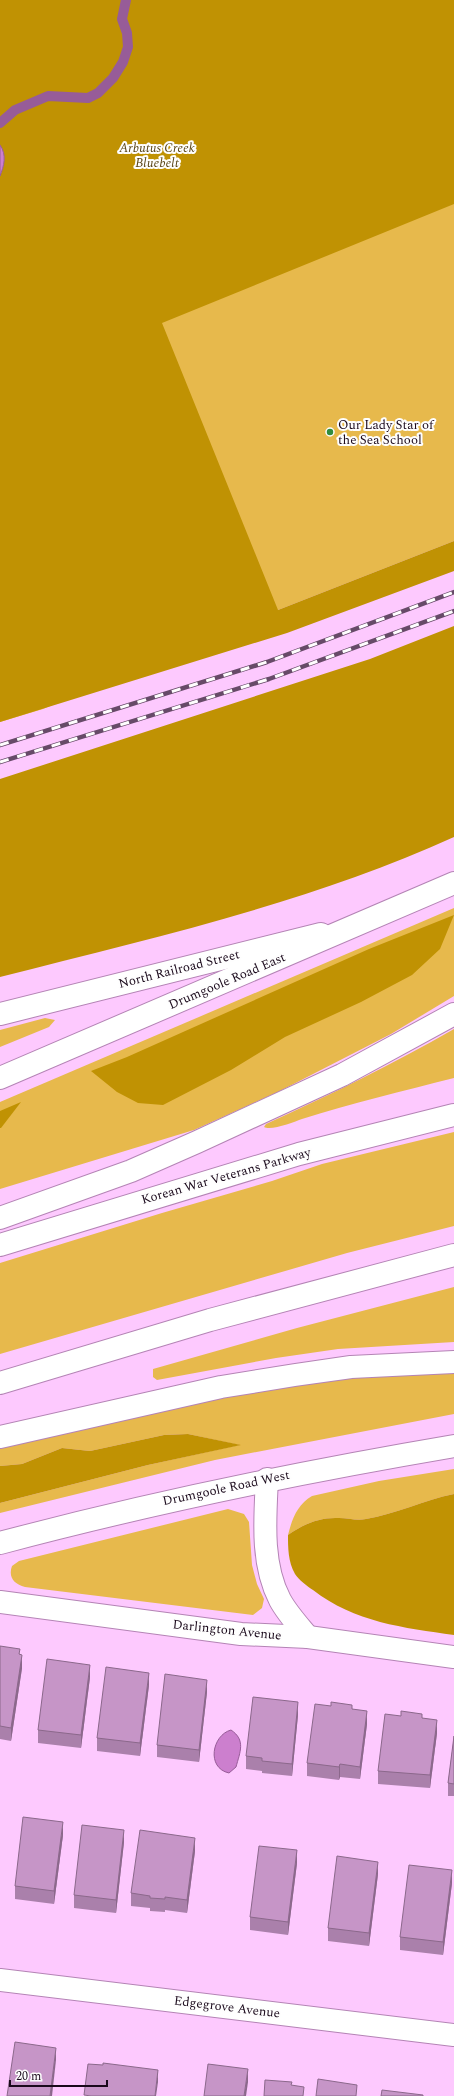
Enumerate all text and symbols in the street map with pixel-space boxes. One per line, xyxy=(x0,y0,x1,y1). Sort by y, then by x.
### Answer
park label: Arbutus Creek Bluebelt xyxy=(118,138,195,173)
place label: Our Lady Star of the Sea School xyxy=(338,415,435,450)
marker: Our Lady Star of the Sea School xyxy=(325,427,335,437)
street label: North Railroad Street xyxy=(116,944,242,994)
street label: Drumgoole Road East xyxy=(165,947,289,1015)
street label: Korean War Veterans Parkway xyxy=(139,1142,314,1210)
street label: Drumgoole Road West xyxy=(161,1465,292,1511)
street label: Darlington Avenue xyxy=(172,1614,282,1646)
street label: Edgegrove Avenue xyxy=(173,1991,281,2023)
scale bar xyxy=(10,2062,107,2088)
text: 20 m xyxy=(16,2067,41,2086)

